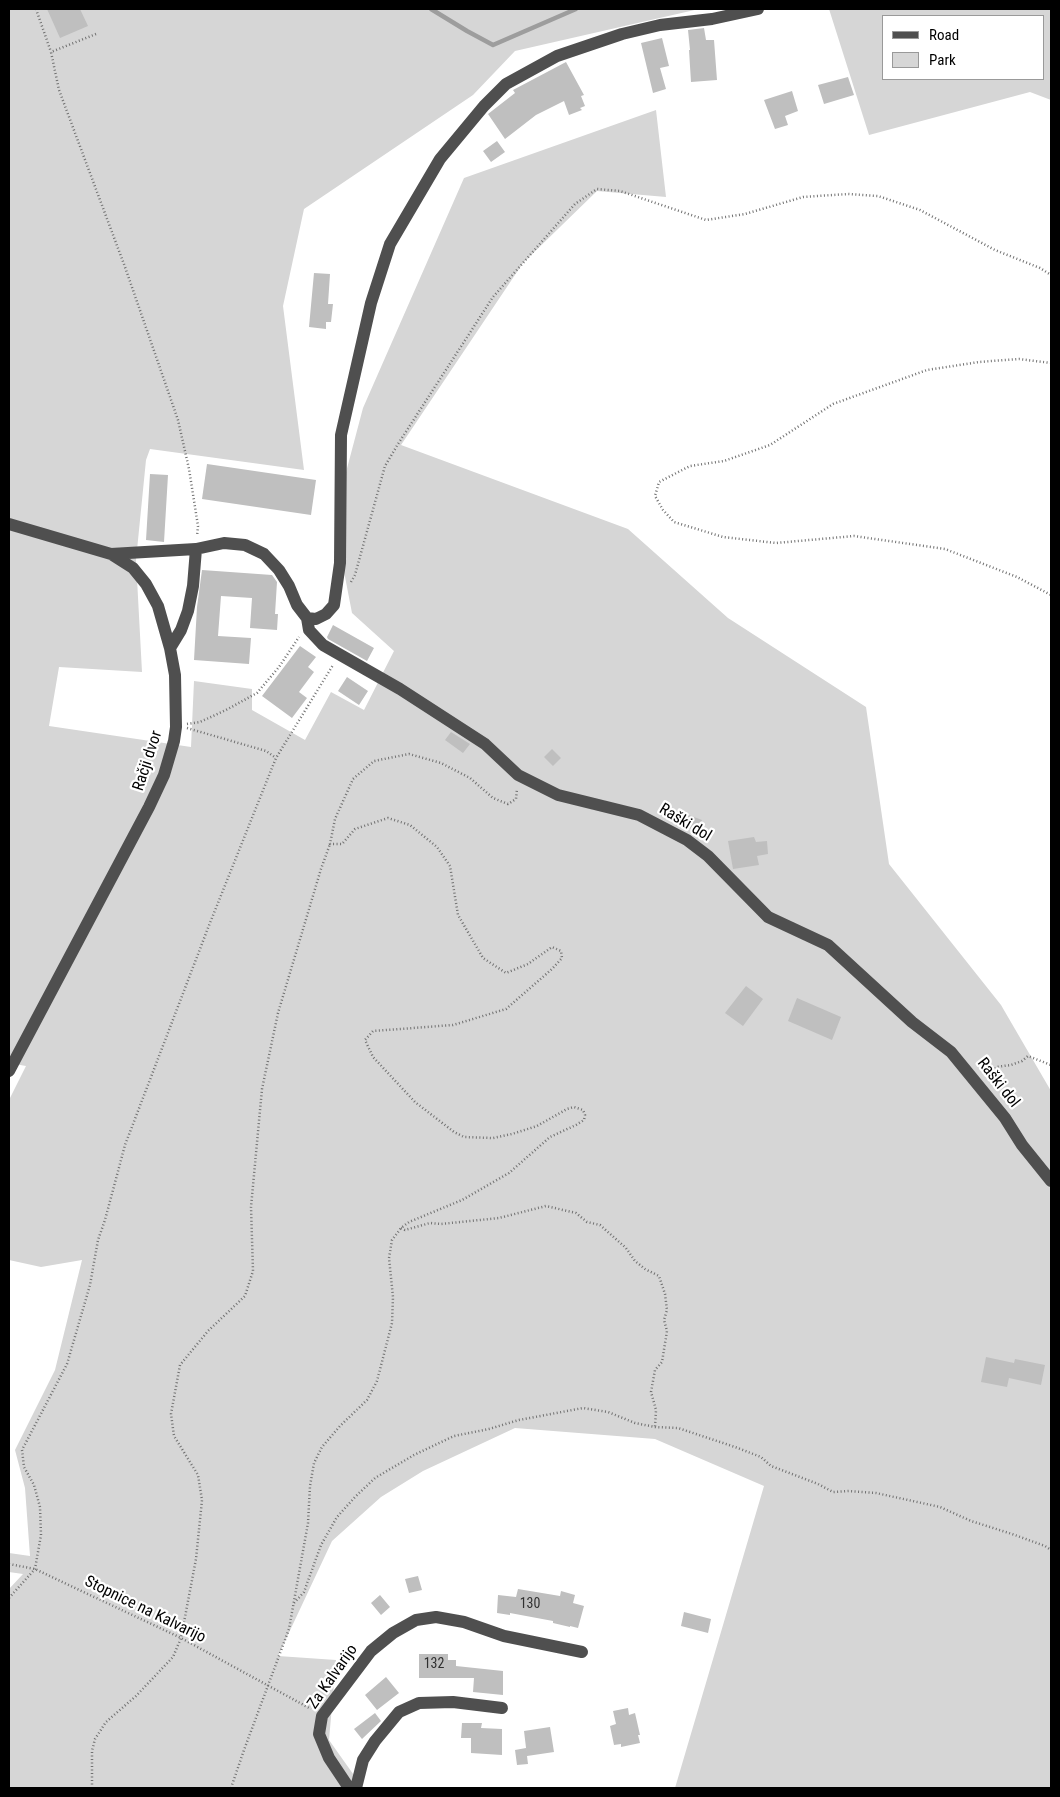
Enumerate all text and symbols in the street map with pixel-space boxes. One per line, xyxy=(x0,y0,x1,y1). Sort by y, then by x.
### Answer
legend xyxy=(882,15,1045,80)
text: Road xyxy=(929,26,959,44)
text: Park xyxy=(929,51,956,69)
street label: Račji dvor xyxy=(129,729,167,793)
street label: Raški dol xyxy=(655,800,715,846)
street label: Raški dol xyxy=(973,1054,1023,1112)
street label: Stopnice na Kalvarijo xyxy=(81,1572,209,1648)
house number: 130 xyxy=(520,1596,540,1612)
street label: Za Kalvarijo xyxy=(304,1641,362,1713)
house number: 132 xyxy=(424,1656,444,1672)

